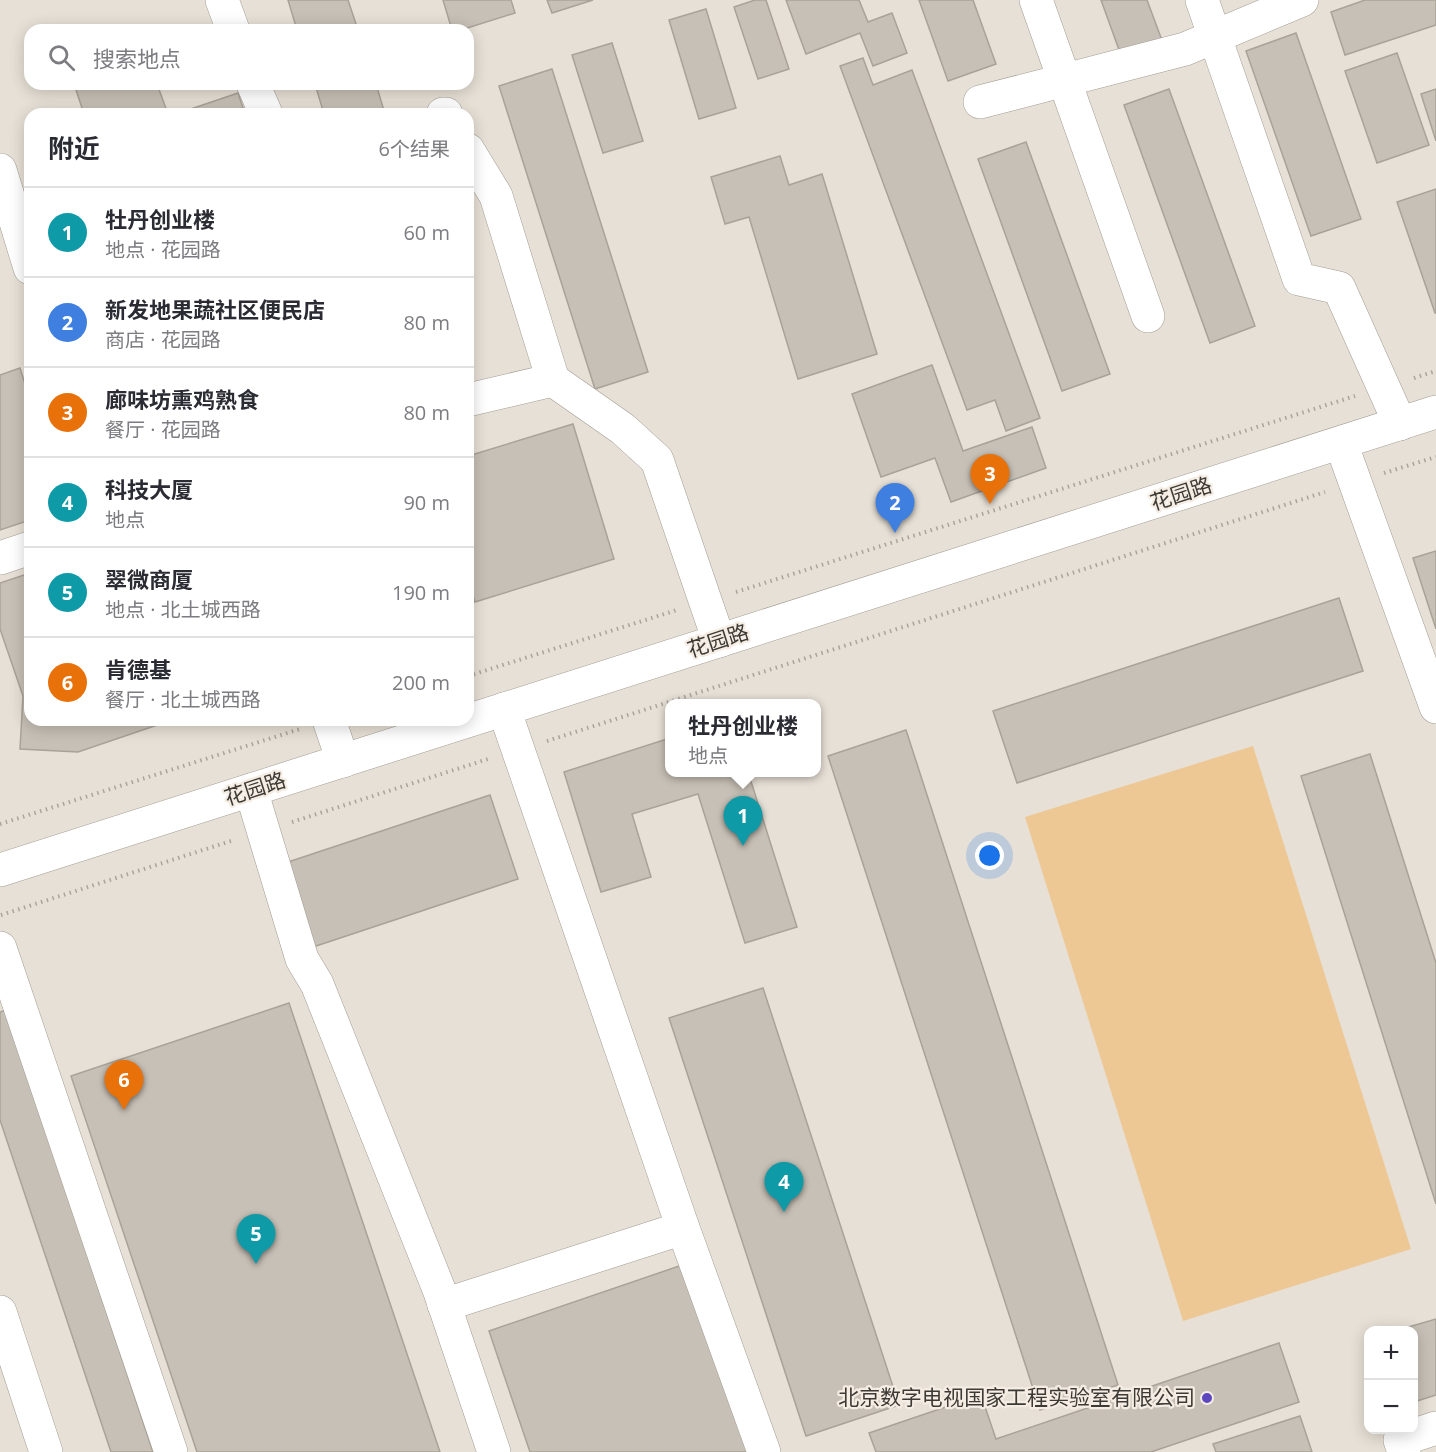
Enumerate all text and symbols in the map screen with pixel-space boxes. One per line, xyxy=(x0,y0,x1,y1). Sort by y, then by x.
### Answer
search box xyxy=(24,24,474,90)
icon: search xyxy=(45,41,78,74)
text: 搜索地点 xyxy=(93,43,181,73)
text: 附近 xyxy=(48,130,100,166)
text: 6个结果 xyxy=(379,135,450,162)
text: 牡丹创业楼 xyxy=(105,204,215,234)
text: 1 xyxy=(62,219,73,246)
text: 60 m xyxy=(403,219,450,246)
text: 地点 · 花园路 xyxy=(105,236,221,263)
text: 新发地果蔬社区便民店 xyxy=(105,294,325,324)
text: 2 xyxy=(62,309,73,336)
text: 80 m xyxy=(403,309,450,336)
text: 商店 · 花园路 xyxy=(105,326,221,353)
text: 廊味坊熏鸡熟食 xyxy=(105,384,259,414)
text: 3 xyxy=(62,399,73,426)
text: 80 m xyxy=(403,399,450,426)
text: 餐厅 · 花园路 xyxy=(105,416,221,443)
pin: 3 xyxy=(970,454,1010,504)
street label: 花园路 xyxy=(1146,470,1215,516)
text: 科技大厦 xyxy=(105,474,193,504)
pin: 2 xyxy=(876,484,914,533)
text: 4 xyxy=(62,489,73,516)
text: 90 m xyxy=(403,489,450,516)
text: 地点 xyxy=(105,506,145,533)
text: 翠微商厦 xyxy=(105,564,193,594)
text: 5 xyxy=(62,579,73,606)
text: 190 m xyxy=(392,579,450,606)
text: 地点 · 北土城西路 xyxy=(105,596,261,623)
street label: 花园路 xyxy=(683,617,752,663)
text: 肯德基 xyxy=(105,654,171,684)
text: 6 xyxy=(62,669,73,696)
text: 200 m xyxy=(392,669,450,696)
text: 餐厅 · 北土城西路 xyxy=(105,686,261,713)
popup xyxy=(665,699,821,777)
text: 牡丹创业楼 xyxy=(688,710,798,740)
text: 地点 xyxy=(688,742,728,769)
street label: 花园路 xyxy=(220,765,289,811)
pin: 1 xyxy=(724,796,762,846)
your location xyxy=(975,841,1004,870)
pin: 6 xyxy=(104,1060,144,1110)
pin: 4 xyxy=(764,1162,804,1212)
pin: 5 xyxy=(236,1214,276,1264)
map controls xyxy=(1364,1326,1418,1434)
button: + xyxy=(1364,1326,1418,1380)
button: − xyxy=(1364,1380,1418,1434)
place label: 北京数字电视国家工程实验室有限公司 xyxy=(838,1383,1195,1411)
marker: 北京数字电视国家工程实验室有限公司 xyxy=(1200,1391,1214,1405)

